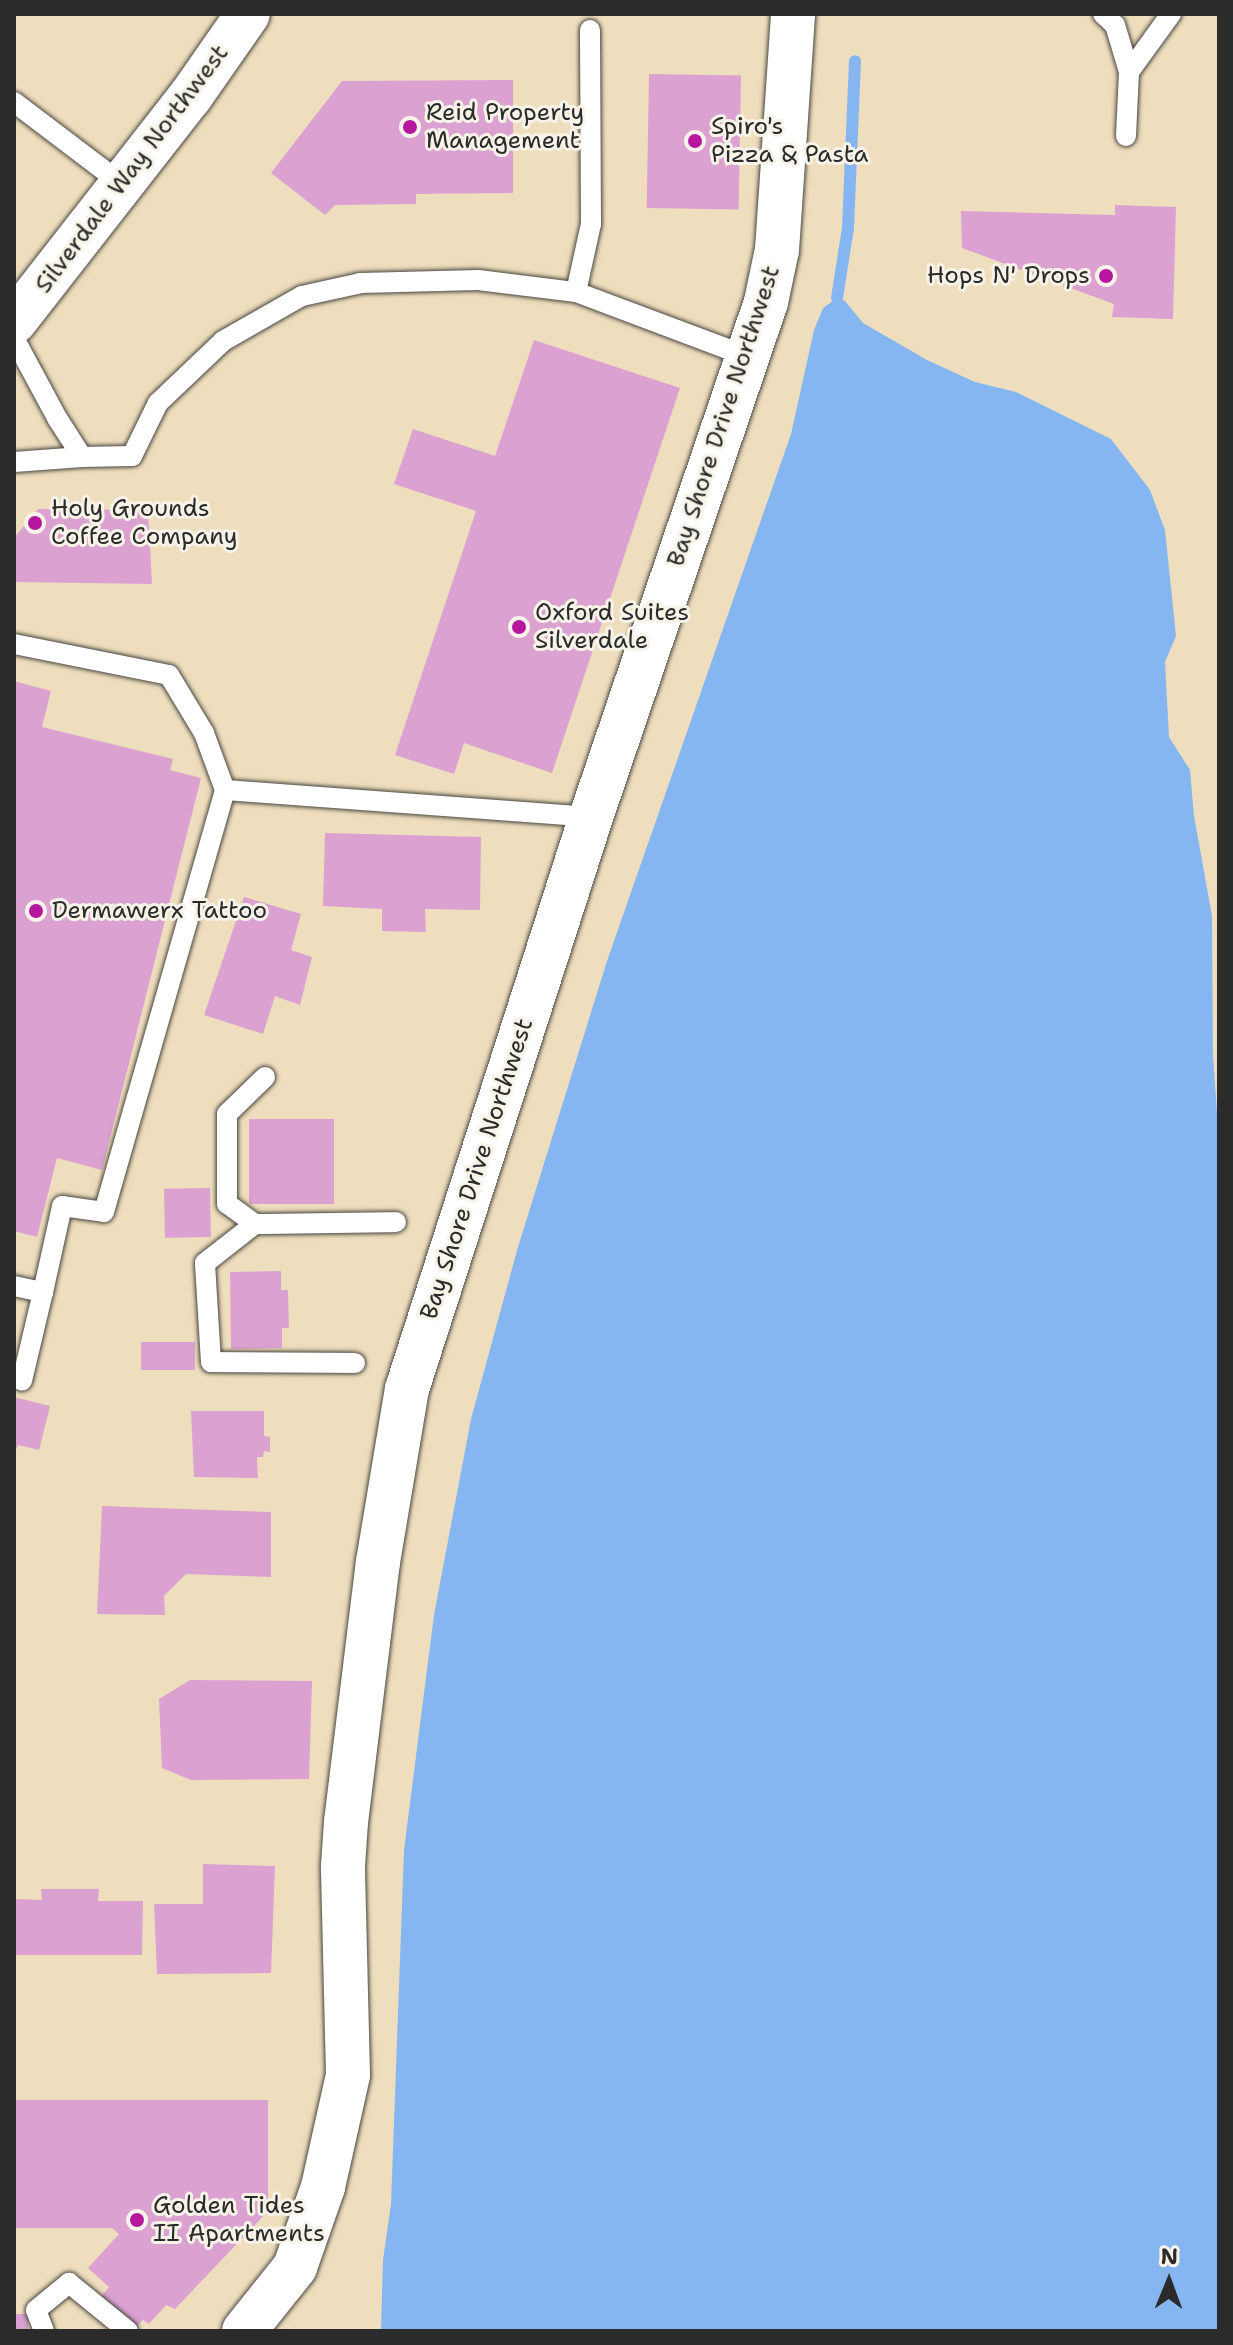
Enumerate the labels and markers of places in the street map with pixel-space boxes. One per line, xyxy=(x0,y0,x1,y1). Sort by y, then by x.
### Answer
place label: Reid Property Management xyxy=(426,99,584,155)
place label: Spiro's Pizza & Pasta xyxy=(711,113,869,169)
marker: Reid Property Management xyxy=(401,118,419,136)
marker: Spiro's Pizza & Pasta xyxy=(686,132,704,150)
place label: Hops N' Drops xyxy=(927,262,1090,290)
marker: Hops N' Drops xyxy=(1097,267,1115,285)
place label: Holy Grounds Coffee Company xyxy=(51,495,238,551)
marker: Holy Grounds Coffee Company xyxy=(26,514,44,532)
place label: Oxford Suites Silverdale xyxy=(535,599,689,655)
marker: Oxford Suites Silverdale xyxy=(510,618,528,636)
place label: Dermawerx Tattoo xyxy=(52,897,267,925)
marker: Dermawerx Tattoo xyxy=(27,902,45,920)
place label: Golden Tides II Apartments xyxy=(153,2192,325,2248)
marker: Golden Tides II Apartments xyxy=(128,2211,146,2229)

